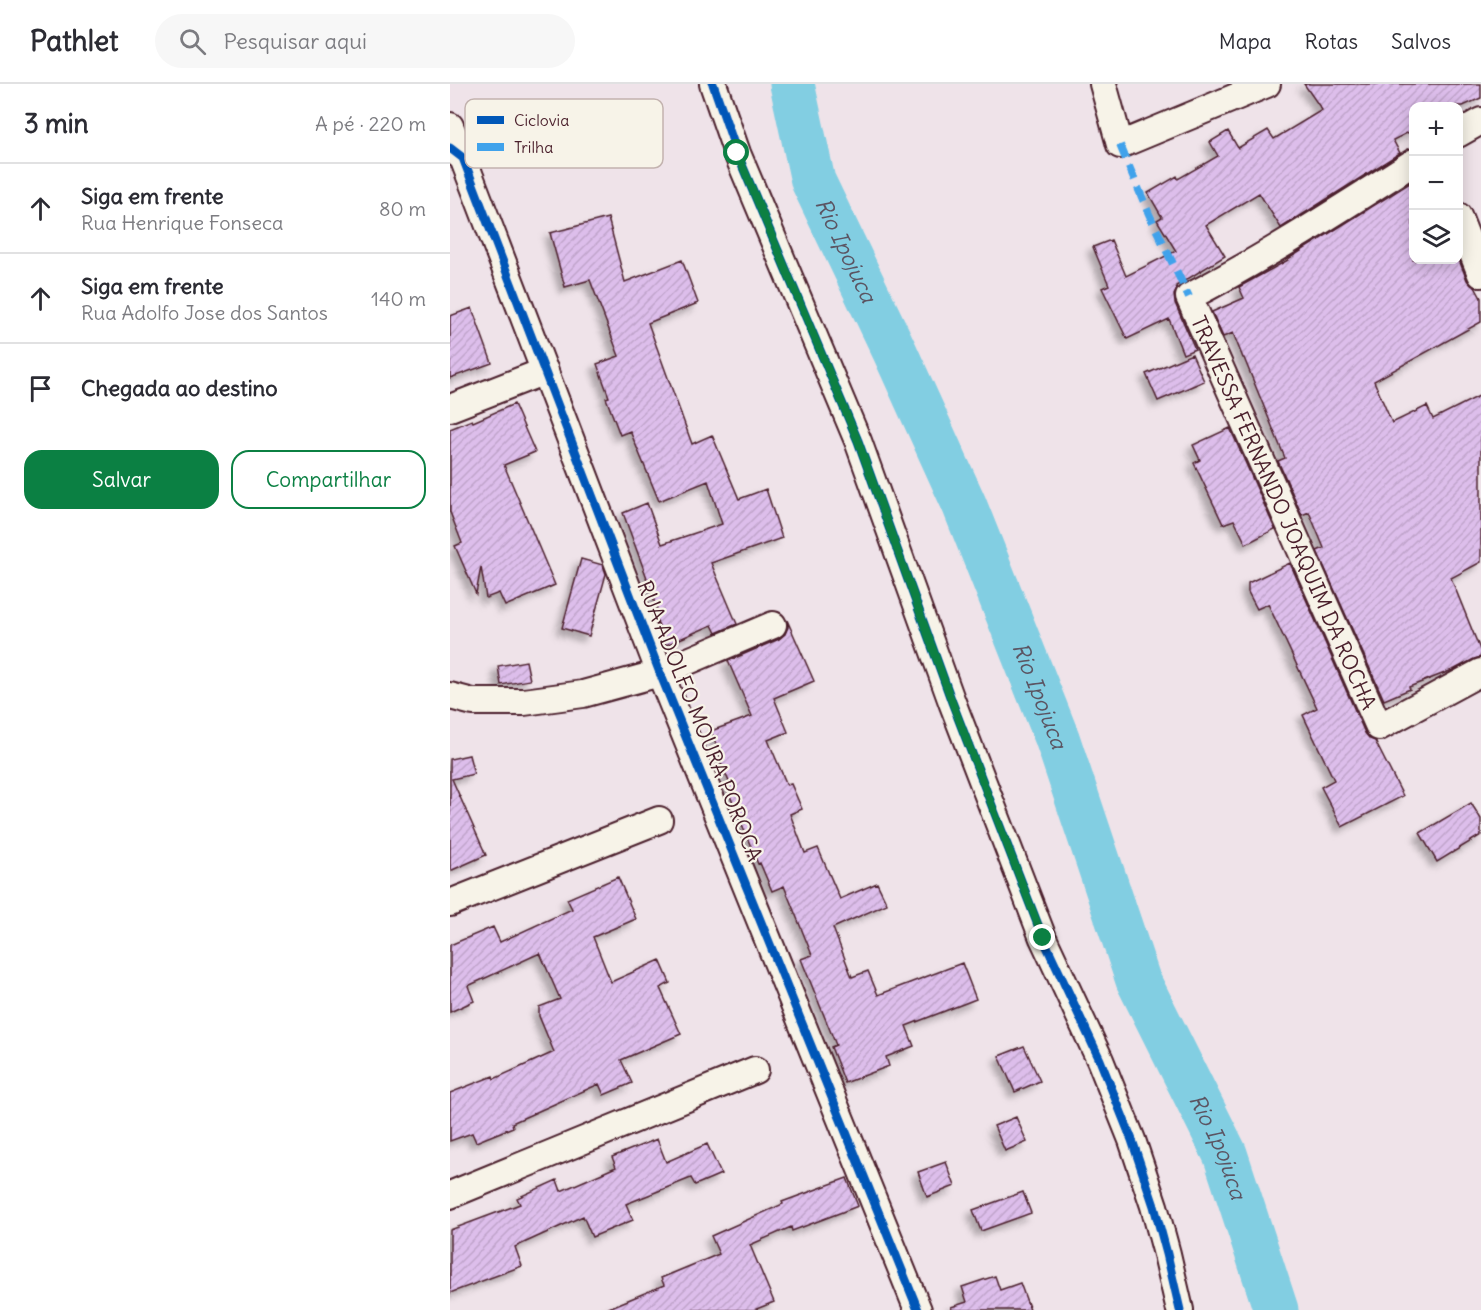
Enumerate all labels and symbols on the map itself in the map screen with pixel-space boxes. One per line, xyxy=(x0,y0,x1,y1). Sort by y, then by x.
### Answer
legend xyxy=(465,99,663,168)
text: Ciclovia xyxy=(514,110,569,130)
text: Trilha xyxy=(514,137,553,157)
route start xyxy=(723,139,749,165)
water label: Rio Ipojuca xyxy=(809,194,884,308)
street label: TRAVESSA FERNANDO JOAQUIM DA ROCHA xyxy=(1185,311,1383,714)
street label: RUA ADOLFO MOURA POROCA xyxy=(631,577,769,865)
water label: Rio Ipojuca xyxy=(1006,638,1074,754)
route end xyxy=(1029,924,1055,950)
water label: Rio Ipojuca xyxy=(1183,1089,1253,1204)

